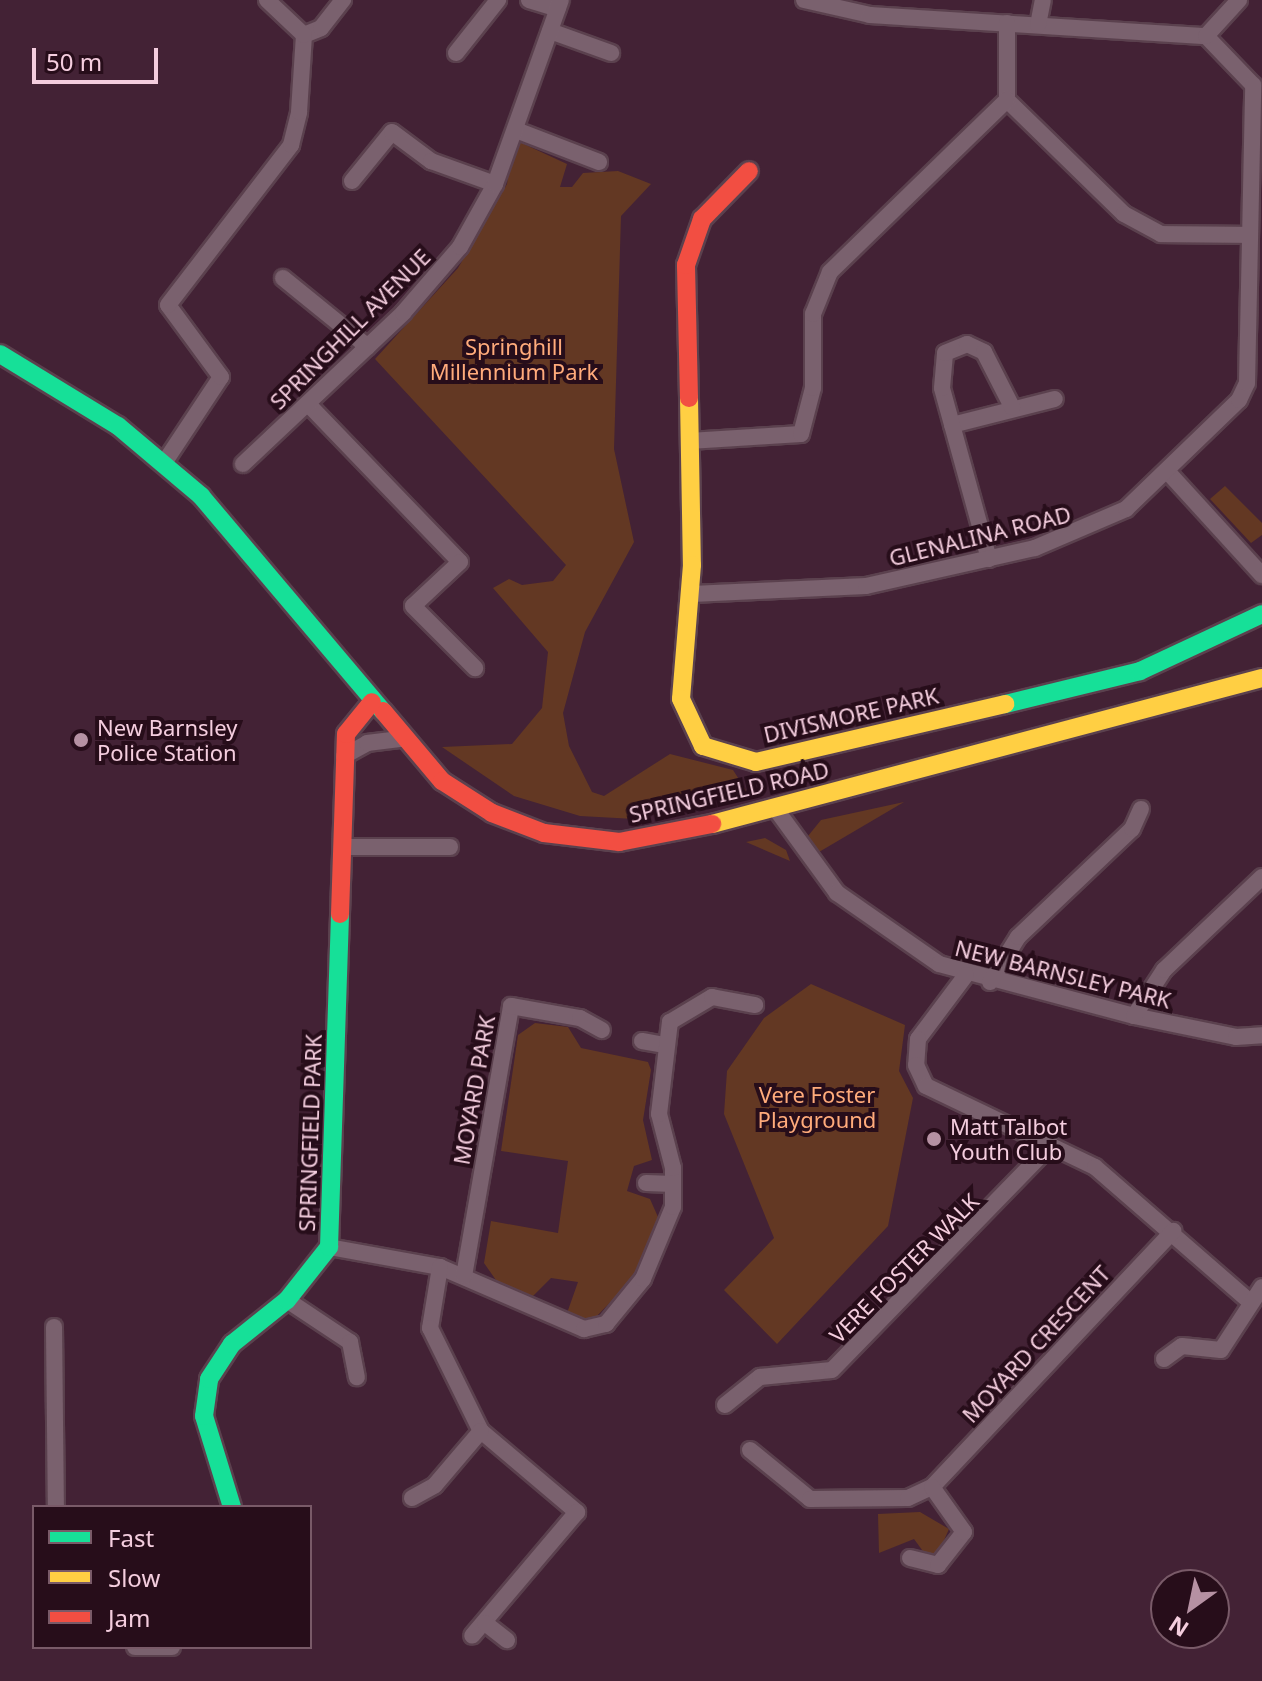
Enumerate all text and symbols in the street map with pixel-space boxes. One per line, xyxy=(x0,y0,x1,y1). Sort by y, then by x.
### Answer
scale bar xyxy=(36,32,162,82)
text: 50 m xyxy=(46,45,102,78)
street label: SPRINGHILL AVENUE xyxy=(264,243,436,415)
park label: Springhill Millennium Park xyxy=(430,333,598,384)
street label: GLENALINA ROAD xyxy=(886,501,1074,571)
street label: DIVISMORE PARK xyxy=(761,682,941,748)
place label: New Barnsley Police Station xyxy=(97,714,237,766)
marker: New Barnsley Police Station xyxy=(72,731,90,749)
street label: SPRINGFIELD ROAD xyxy=(627,756,831,828)
street label: NEW BARNSLEY PARK xyxy=(952,934,1174,1014)
street label: MOYARD PARK xyxy=(448,1013,500,1167)
street label: SPRINGFIELD PARK xyxy=(293,1034,327,1232)
park label: Vere Foster Playground xyxy=(758,1081,876,1132)
place label: Matt Talbot Youth Club xyxy=(950,1113,1067,1164)
marker: Matt Talbot Youth Club xyxy=(925,1130,943,1148)
street label: VERE FOSTER WALK xyxy=(824,1188,984,1348)
street label: MOYARD CRESCENT xyxy=(957,1260,1115,1428)
legend xyxy=(32,1505,312,1649)
text: Fast xyxy=(108,1521,154,1554)
text: Slow xyxy=(108,1561,160,1594)
north arrow xyxy=(1150,1569,1230,1649)
text: Jam xyxy=(108,1601,150,1634)
text: N xyxy=(1162,1610,1194,1645)

